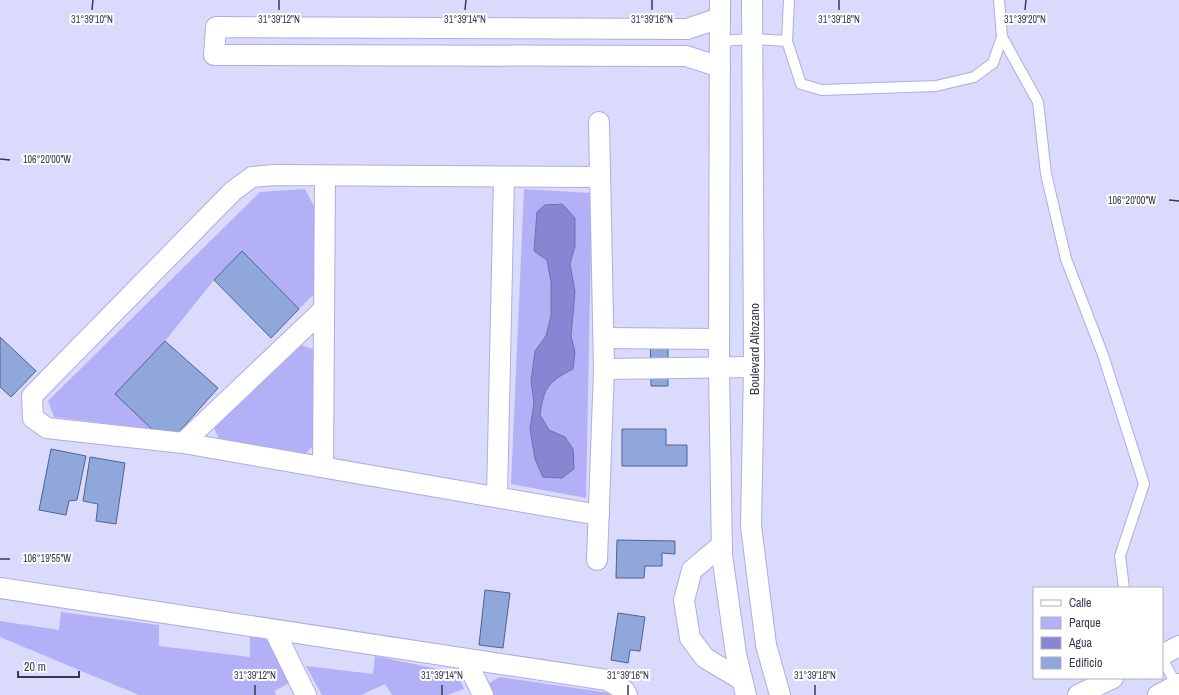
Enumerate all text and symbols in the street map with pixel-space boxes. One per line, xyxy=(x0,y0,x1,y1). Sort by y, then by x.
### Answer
text: 31°39'10"N xyxy=(71,13,113,26)
text: 31°39'12"N xyxy=(258,13,300,26)
text: 31°39'14"N xyxy=(444,13,486,26)
text: 31°39'16"N xyxy=(631,13,673,26)
text: 31°39'18"N xyxy=(818,13,860,26)
text: 31°39'20"N xyxy=(1004,13,1046,26)
text: 106°20'00"W xyxy=(23,153,71,166)
text: 106°20'00"W xyxy=(1108,194,1156,207)
street label: Boulevard Altozano xyxy=(746,303,763,395)
text: 106°19'55"W xyxy=(23,552,71,565)
legend xyxy=(1033,587,1163,679)
text: Calle xyxy=(1069,595,1091,611)
text: Parque xyxy=(1069,615,1101,631)
text: Agua xyxy=(1068,635,1093,651)
scale bar xyxy=(18,653,79,679)
text: Edificio xyxy=(1069,655,1102,671)
text: 20 m xyxy=(24,659,46,675)
text: 31°39'12"N xyxy=(234,669,276,682)
text: 31°39'14"N xyxy=(421,669,463,682)
text: 31°39'16"N xyxy=(607,669,649,682)
text: 31°39'18"N xyxy=(794,669,836,682)

